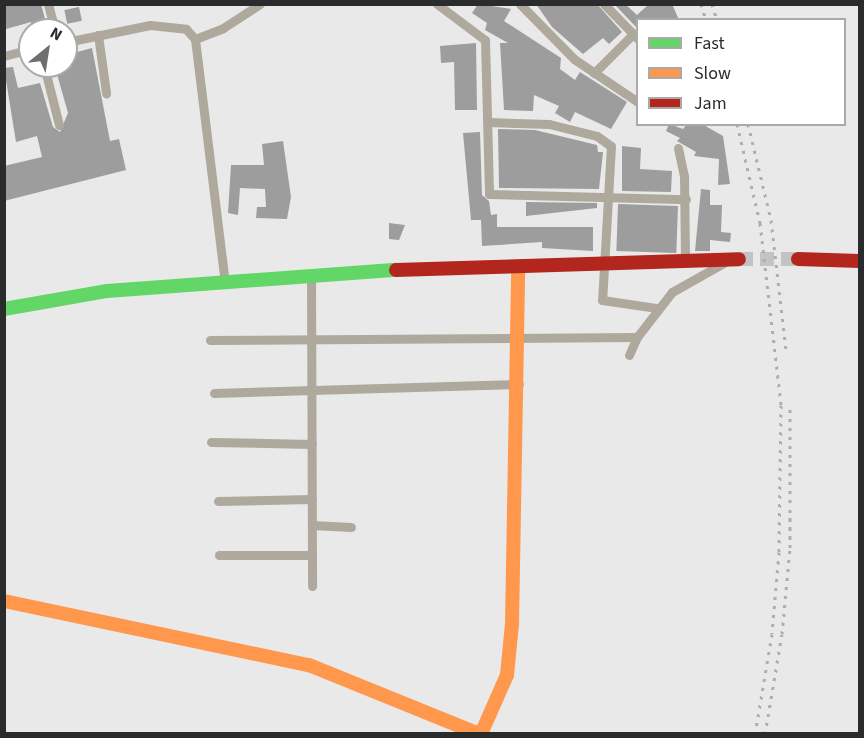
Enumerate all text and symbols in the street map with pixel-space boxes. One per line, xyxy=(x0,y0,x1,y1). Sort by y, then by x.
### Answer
north arrow xyxy=(18,18,78,78)
legend xyxy=(636,18,846,126)
text: N xyxy=(46,22,66,46)
text: Fast xyxy=(694,31,725,56)
text: Slow xyxy=(694,61,731,86)
text: Jam xyxy=(694,91,727,116)

